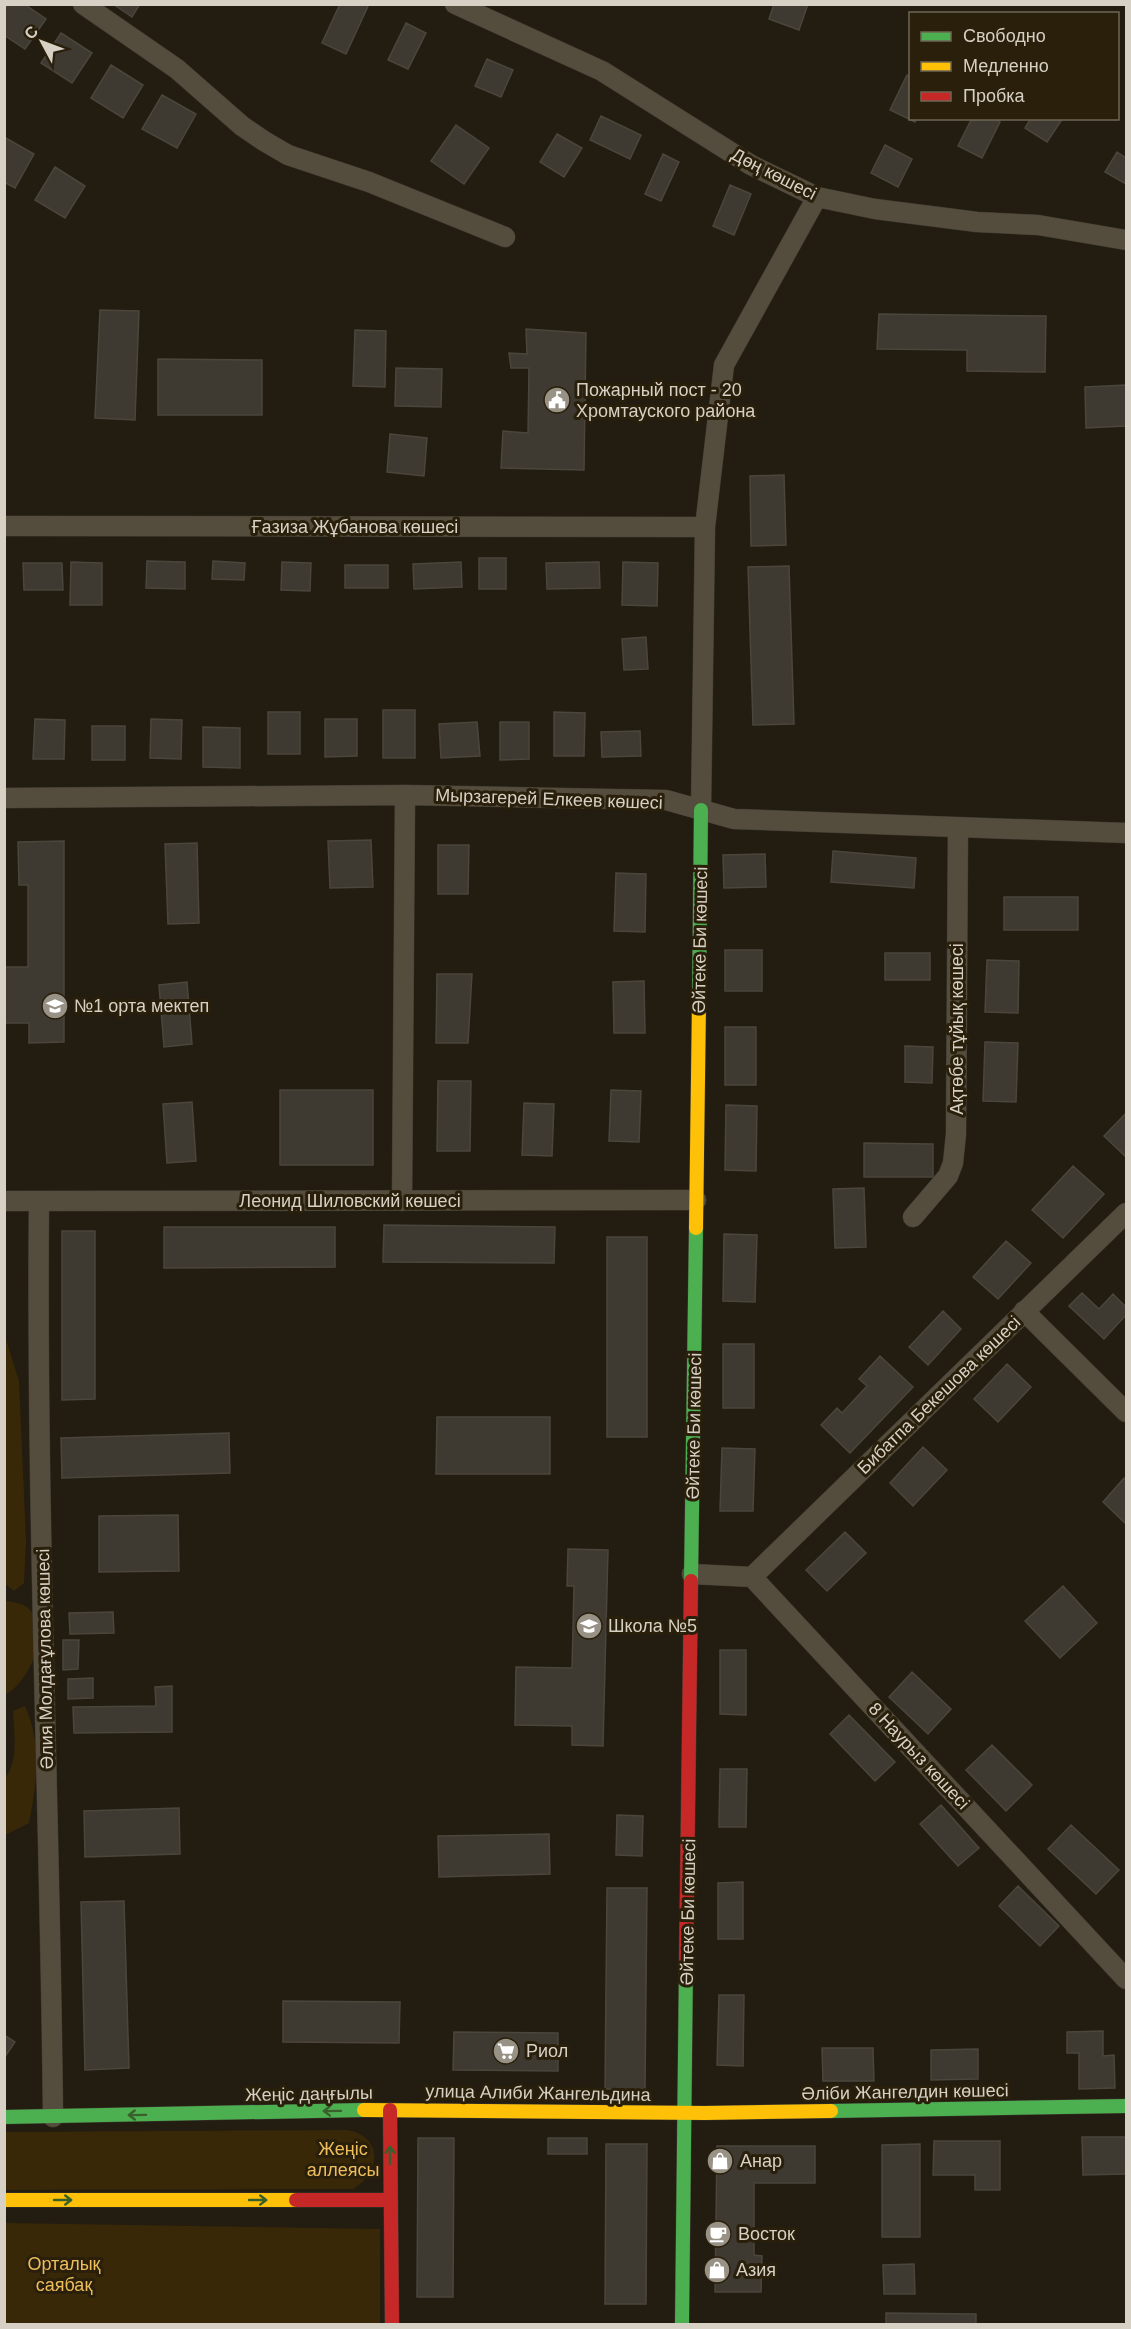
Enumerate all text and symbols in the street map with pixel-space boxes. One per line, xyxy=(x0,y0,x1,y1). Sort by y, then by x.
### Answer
north arrow xyxy=(12,12,72,72)
legend xyxy=(909,12,1119,120)
text: С xyxy=(21,22,42,42)
text: Свободно xyxy=(963,26,1046,46)
text: Медленно xyxy=(963,56,1049,76)
text: Пробка xyxy=(963,86,1026,106)
street label: Дөң көшесі xyxy=(728,144,820,204)
place label: Пожарный пост - 20 Хромтауского района xyxy=(576,380,756,421)
public building icon: Пожарный пост - 20 Хромтауского района xyxy=(542,385,572,415)
street label: Ғазиза Жұбанова көшесі xyxy=(251,517,458,537)
street label: Мырзагерей Елкеев көшесі xyxy=(435,785,663,813)
street label: Әйтеке Би көшесі xyxy=(689,866,711,1014)
street label: Ақтөбе тұйық көшесі xyxy=(947,943,967,1115)
school or university icon: №1 орта мектеп xyxy=(40,991,70,1021)
place label: №1 орта мектеп xyxy=(74,996,209,1016)
street label: Леонид Шиловский көшесі xyxy=(239,1191,461,1211)
street label: Бибатпа Бекешова көшесі xyxy=(853,1312,1025,1478)
street label: Әйтеке Би көшесі xyxy=(683,1352,705,1500)
street label: Әлия Молдағұлова көшесі xyxy=(33,1549,57,1769)
school or university icon: Школа №5 xyxy=(574,1611,604,1641)
place label: Школа №5 xyxy=(608,1616,697,1636)
street label: 8 Наурыз көшесі xyxy=(865,1699,973,1813)
street label: Әйтеке Би көшесі xyxy=(677,1838,699,1986)
supermarket icon: Риол xyxy=(491,2036,521,2066)
place label: Риол xyxy=(526,2041,568,2061)
street label: Әліби Жангелдин көшесі xyxy=(801,2080,1009,2104)
street label: улица Алиби Жангельдина xyxy=(425,2081,652,2105)
street label: Жеңіс даңғылы xyxy=(245,2083,373,2105)
one-way arrow xyxy=(322,2106,342,2117)
one-way arrow xyxy=(127,2109,147,2121)
park label: Жеңіс аллеясы xyxy=(307,2139,379,2180)
one-way arrow xyxy=(384,2145,396,2165)
shop icon: Анар xyxy=(705,2146,735,2176)
place label: Анар xyxy=(740,2151,782,2171)
one-way arrow xyxy=(52,2194,72,2206)
one-way arrow xyxy=(247,2194,267,2206)
cafe icon: Восток xyxy=(703,2219,733,2249)
place label: Восток xyxy=(738,2224,795,2244)
park label: Орталық саябақ xyxy=(28,2254,101,2295)
shop icon: Азия xyxy=(702,2255,732,2285)
place label: Азия xyxy=(736,2260,776,2280)

